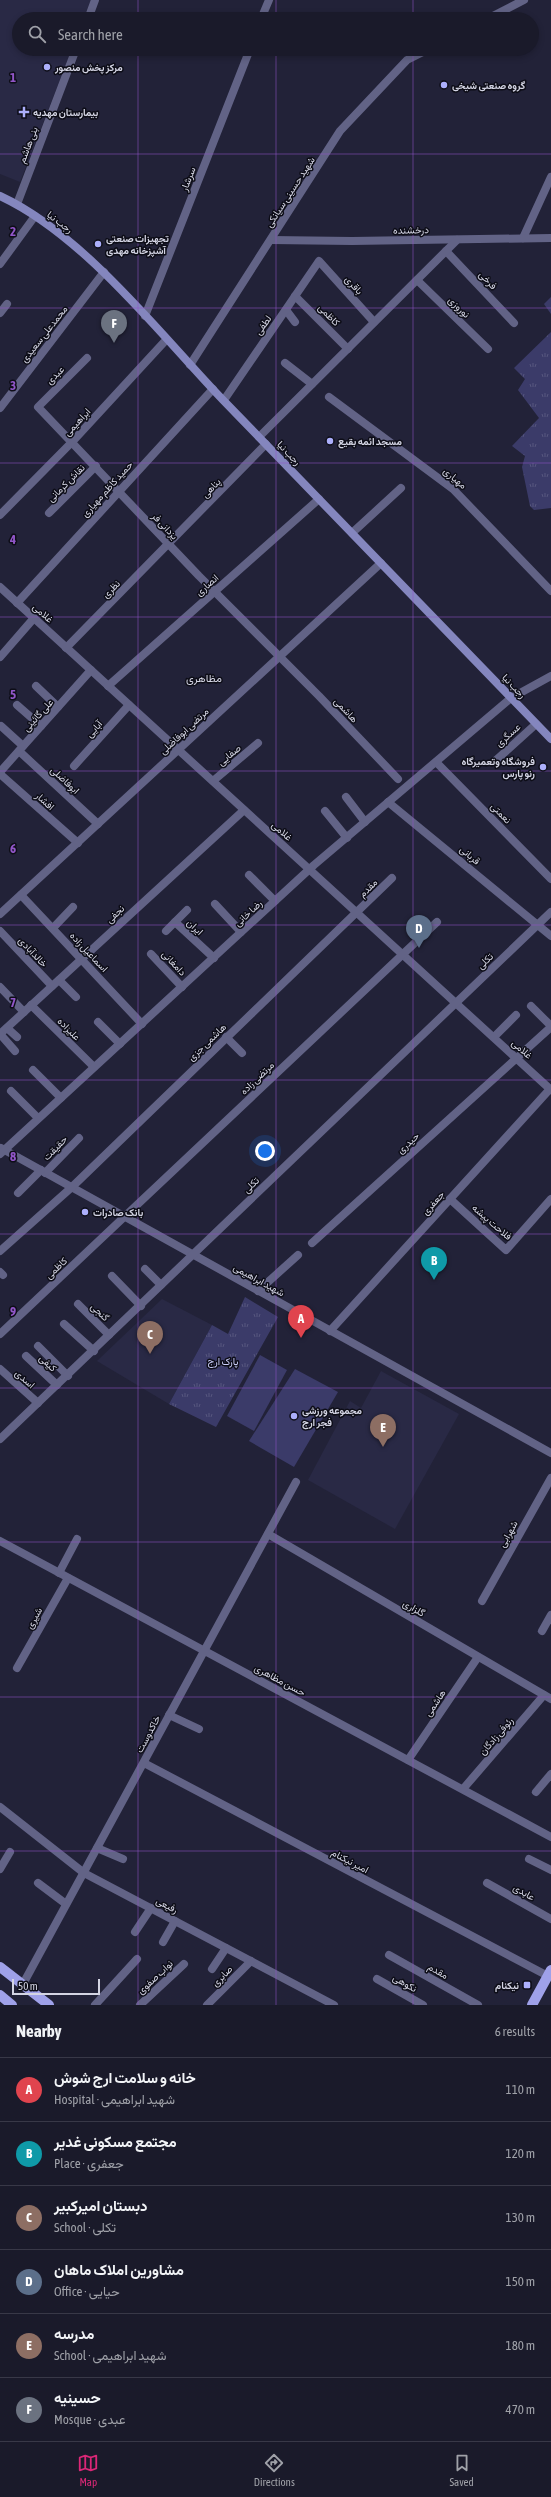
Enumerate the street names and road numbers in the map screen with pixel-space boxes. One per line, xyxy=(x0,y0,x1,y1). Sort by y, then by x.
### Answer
street label: بنی هاشم xyxy=(16,125,41,165)
street label: شهید حسینی سیانکی xyxy=(263,155,318,230)
street label: سرشار xyxy=(178,165,199,194)
street label: رجب نیا xyxy=(44,209,75,236)
street label: درخشنده xyxy=(393,224,429,237)
street label: فرخی xyxy=(476,269,499,292)
street label: باقری xyxy=(342,273,365,297)
street label: نوروزی xyxy=(445,294,472,321)
street label: کاظمی xyxy=(315,302,342,329)
street label: محمدعلی سعیدی xyxy=(18,303,70,365)
street label: لطفی xyxy=(252,313,274,337)
street label: عبدی xyxy=(44,364,67,387)
street label: ابراهیمی xyxy=(61,406,93,439)
street label: رجب نیا xyxy=(274,439,303,468)
street label: حمید کاظم مهیاری xyxy=(79,459,136,520)
street label: نقاش کرمانی xyxy=(45,462,88,505)
street label: مهیاری xyxy=(440,465,469,492)
street label: پناهی xyxy=(199,476,224,501)
street label: یزدانی فر xyxy=(148,510,180,542)
street label: انصاری xyxy=(193,572,221,599)
street label: نظری xyxy=(100,578,123,601)
street label: غلامی xyxy=(30,601,55,626)
street label: رجب نیا xyxy=(499,672,528,701)
street label: هاشمی xyxy=(331,695,360,725)
street label: علی گائینی xyxy=(21,697,56,734)
street label: مرتضی ابوفاضلی xyxy=(157,705,211,757)
street label: آبایی xyxy=(84,718,106,740)
street label: عسگری xyxy=(493,721,523,750)
street label: صفایی xyxy=(215,742,243,769)
street label: ابوفاضلی xyxy=(48,764,82,797)
street label: افشار xyxy=(32,789,57,813)
street label: نعمتی xyxy=(488,800,514,826)
street label: غلامی xyxy=(269,819,294,844)
street label: قربانی xyxy=(457,843,483,868)
street label: مقدم xyxy=(356,877,380,900)
street label: رضا خانی xyxy=(232,898,265,929)
street label: نجفی xyxy=(104,903,127,926)
street label: ایران xyxy=(184,917,205,938)
street label: اسماعیل زاده xyxy=(67,930,110,975)
street label: خالدآبادی xyxy=(16,935,50,970)
street label: دامغانی xyxy=(159,948,188,979)
street label: تکلی xyxy=(475,951,496,972)
street label: علیزاده xyxy=(55,1015,83,1043)
street label: هاشمی جزی xyxy=(186,1021,229,1064)
street label: غلامی xyxy=(509,1037,534,1062)
street label: مرتضی زاده xyxy=(238,1059,277,1097)
street label: حیدری xyxy=(395,1130,422,1157)
street label: حقیقت xyxy=(41,1133,70,1163)
street label: تکلی xyxy=(241,1175,262,1196)
street label: جعفری xyxy=(419,1189,448,1218)
street label: فلاحت پیشه xyxy=(469,1202,514,1244)
street label: کاظمی xyxy=(43,1255,70,1282)
street label: شهید ابراهیمی xyxy=(231,1261,287,1300)
street label: گنجی xyxy=(88,1301,112,1324)
street label: کیفی xyxy=(36,1352,59,1375)
street label: اسدی xyxy=(12,1367,37,1391)
street label: شهرابی xyxy=(496,1519,521,1550)
street label: گلزاری xyxy=(401,1597,427,1620)
street label: شیری xyxy=(24,1605,45,1631)
street label: حسن مظاهری xyxy=(252,1662,308,1699)
street label: هاشمی xyxy=(422,1688,449,1719)
street label: خاکدوست xyxy=(134,1713,163,1755)
street label: رئوفی زادگان xyxy=(477,1715,516,1758)
street label: امیر نیکنام xyxy=(329,1847,370,1876)
street label: عابدی xyxy=(511,1882,537,1903)
street label: رفیعی xyxy=(154,1895,180,1916)
street label: نواب صفوی xyxy=(135,1958,176,1997)
street label: مقدم xyxy=(425,1961,450,1982)
street label: صابری xyxy=(209,1963,235,1989)
street label: نکوهی xyxy=(391,1972,419,1995)

